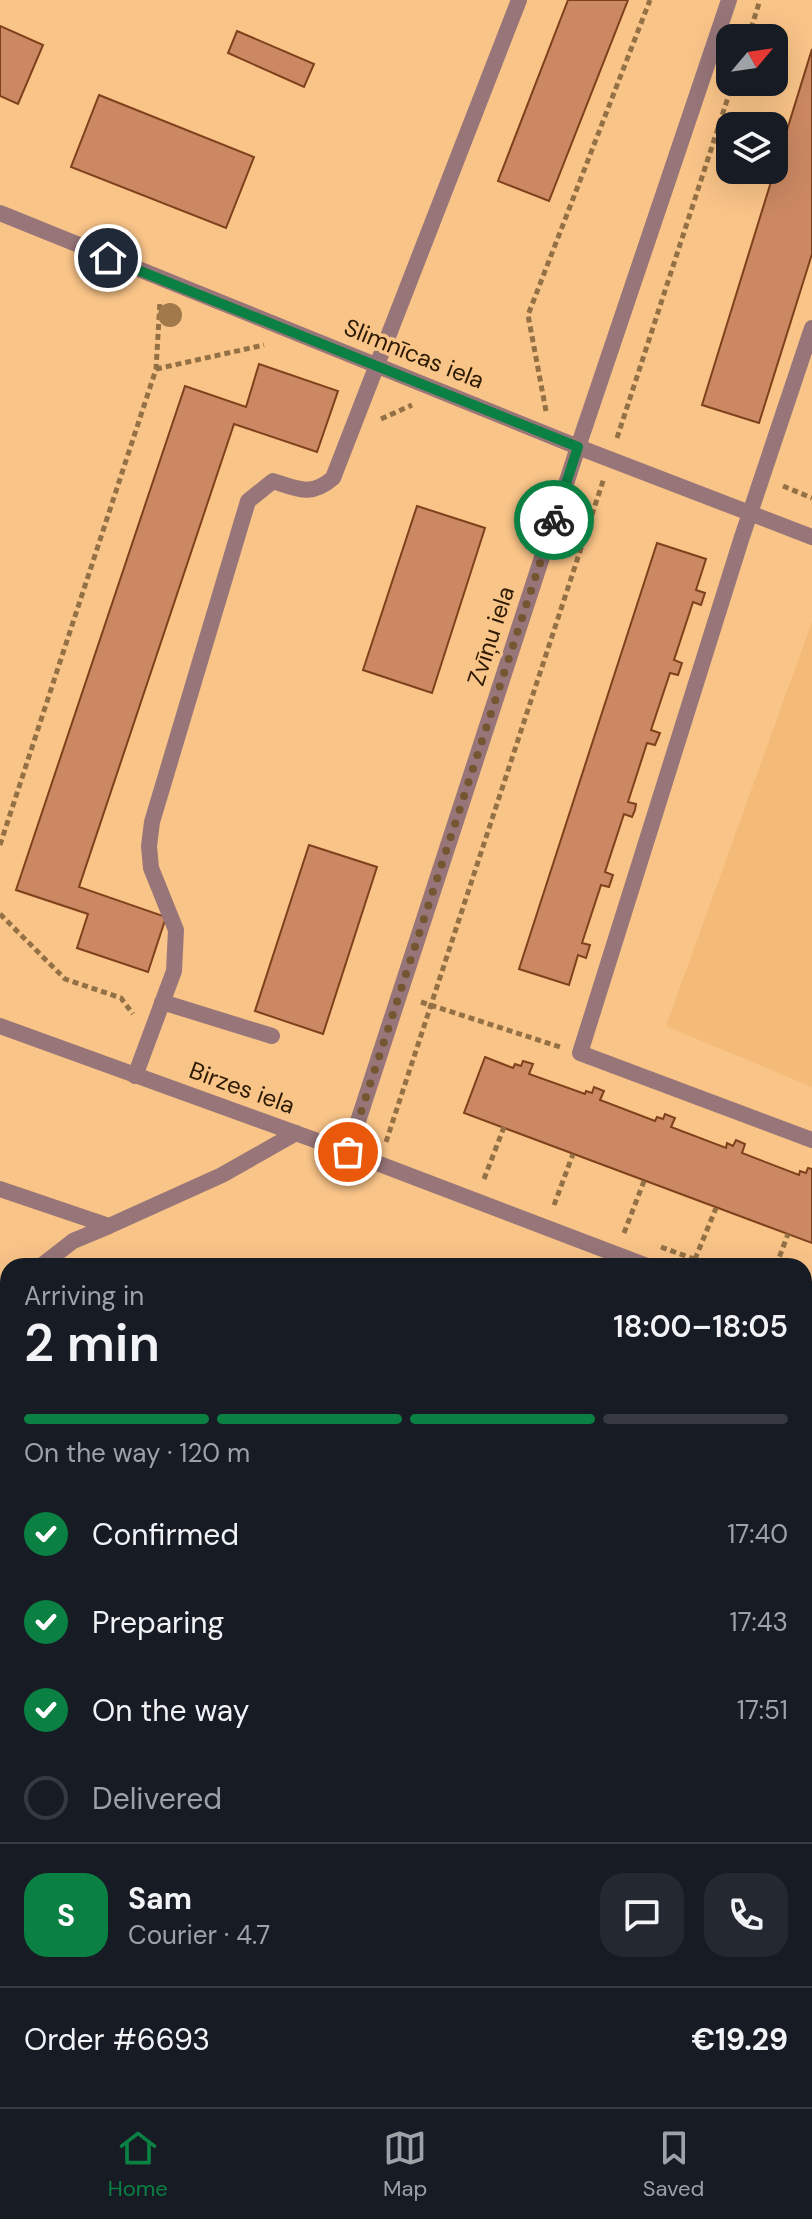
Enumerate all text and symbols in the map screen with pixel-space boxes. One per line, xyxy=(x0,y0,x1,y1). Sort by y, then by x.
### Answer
north arrow xyxy=(716,24,788,96)
map controls xyxy=(716,24,788,184)
button: layers xyxy=(716,112,788,184)
pin xyxy=(74,224,142,292)
icon: home xyxy=(86,236,130,280)
street label: Slimnīcas iela xyxy=(340,311,489,396)
courier xyxy=(514,480,594,560)
icon: bike xyxy=(532,498,576,542)
street label: Zvīņu iela xyxy=(460,582,521,689)
street label: Birzes iela xyxy=(185,1054,299,1121)
pin xyxy=(314,1118,382,1186)
icon: bag xyxy=(326,1130,370,1174)
text: Arriving in xyxy=(24,1279,144,1313)
text: 18:00–18:05 xyxy=(613,1307,788,1346)
text: 2 min xyxy=(24,1309,160,1377)
text: On the way · 120 m xyxy=(24,1436,250,1470)
icon: check xyxy=(24,1512,68,1556)
text: Confirmed xyxy=(92,1515,239,1554)
text: 17:40 xyxy=(727,1517,788,1551)
icon: check xyxy=(24,1600,68,1644)
text: Preparing xyxy=(92,1603,224,1642)
text: 17:43 xyxy=(730,1605,788,1639)
icon: check xyxy=(24,1688,68,1732)
text: On the way xyxy=(92,1691,249,1730)
text: 17:51 xyxy=(737,1693,788,1727)
text: Delivered xyxy=(92,1779,222,1818)
button: chat xyxy=(600,1873,684,1957)
button: phone xyxy=(704,1873,788,1957)
text: Sam xyxy=(128,1879,192,1918)
text: S xyxy=(57,1896,75,1935)
text: Courier · 4.7 xyxy=(128,1918,270,1952)
text: Order #6693 xyxy=(24,2020,210,2059)
text: €19.29 xyxy=(691,2020,788,2059)
tab: Home xyxy=(108,2126,168,2203)
tab: Map xyxy=(383,2126,427,2203)
tab: Saved xyxy=(643,2126,704,2203)

